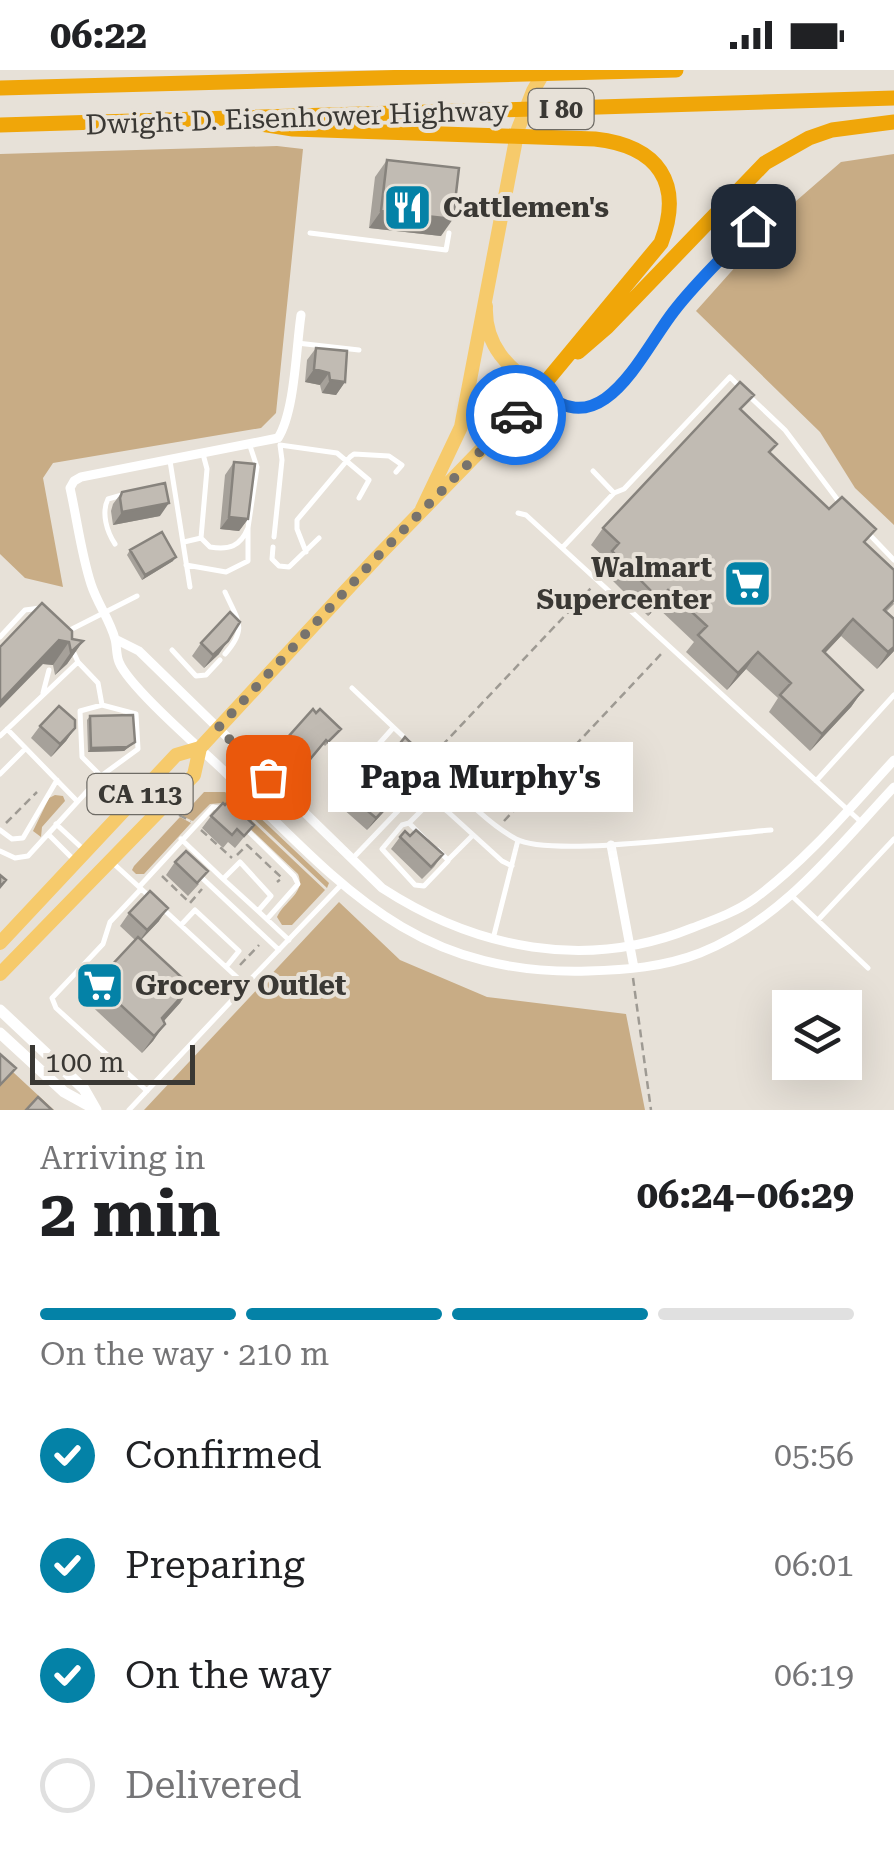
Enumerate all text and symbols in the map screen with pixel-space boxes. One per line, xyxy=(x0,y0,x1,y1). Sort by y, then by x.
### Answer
text: 06:22 xyxy=(50,13,147,57)
road number: I 80 xyxy=(528,89,594,129)
street label: Dwight D. Eisenhower Highway xyxy=(85,94,510,141)
restaurant icon: Cattlemen's xyxy=(382,181,434,233)
pin xyxy=(711,184,796,269)
place label: Cattlemen's xyxy=(443,191,609,224)
icon: home xyxy=(726,199,781,254)
courier xyxy=(466,365,566,465)
icon: car xyxy=(489,388,544,443)
place label: Walmart Supercenter xyxy=(536,551,712,616)
supermarket icon: Walmart Supercenter xyxy=(721,557,773,609)
pin xyxy=(226,735,311,820)
callout: Papa Murphy's xyxy=(328,742,633,812)
icon: bag xyxy=(241,750,296,805)
text: Papa Murphy's xyxy=(360,758,601,796)
road number: CA 113 xyxy=(88,774,192,814)
supermarket icon: Grocery Outlet xyxy=(74,959,126,1011)
place label: Grocery Outlet xyxy=(135,969,346,1002)
map controls xyxy=(772,990,862,1080)
button: layers xyxy=(772,990,862,1080)
scale bar xyxy=(30,1040,195,1084)
text: 100 m xyxy=(45,1046,125,1079)
text: Arriving in xyxy=(40,1139,205,1177)
text: 06:24–06:29 xyxy=(637,1173,854,1217)
text: 2 min xyxy=(40,1176,221,1252)
text: On the way · 210 m xyxy=(40,1335,329,1373)
icon: check xyxy=(40,1428,95,1483)
text: Confirmed xyxy=(125,1433,322,1477)
text: 05:56 xyxy=(774,1436,854,1474)
icon: check xyxy=(40,1538,95,1593)
text: Preparing xyxy=(125,1543,305,1587)
text: 06:01 xyxy=(774,1546,854,1584)
icon: check xyxy=(40,1648,95,1703)
text: On the way xyxy=(125,1653,331,1697)
text: 06:19 xyxy=(774,1656,854,1694)
text: Delivered xyxy=(125,1763,302,1807)

